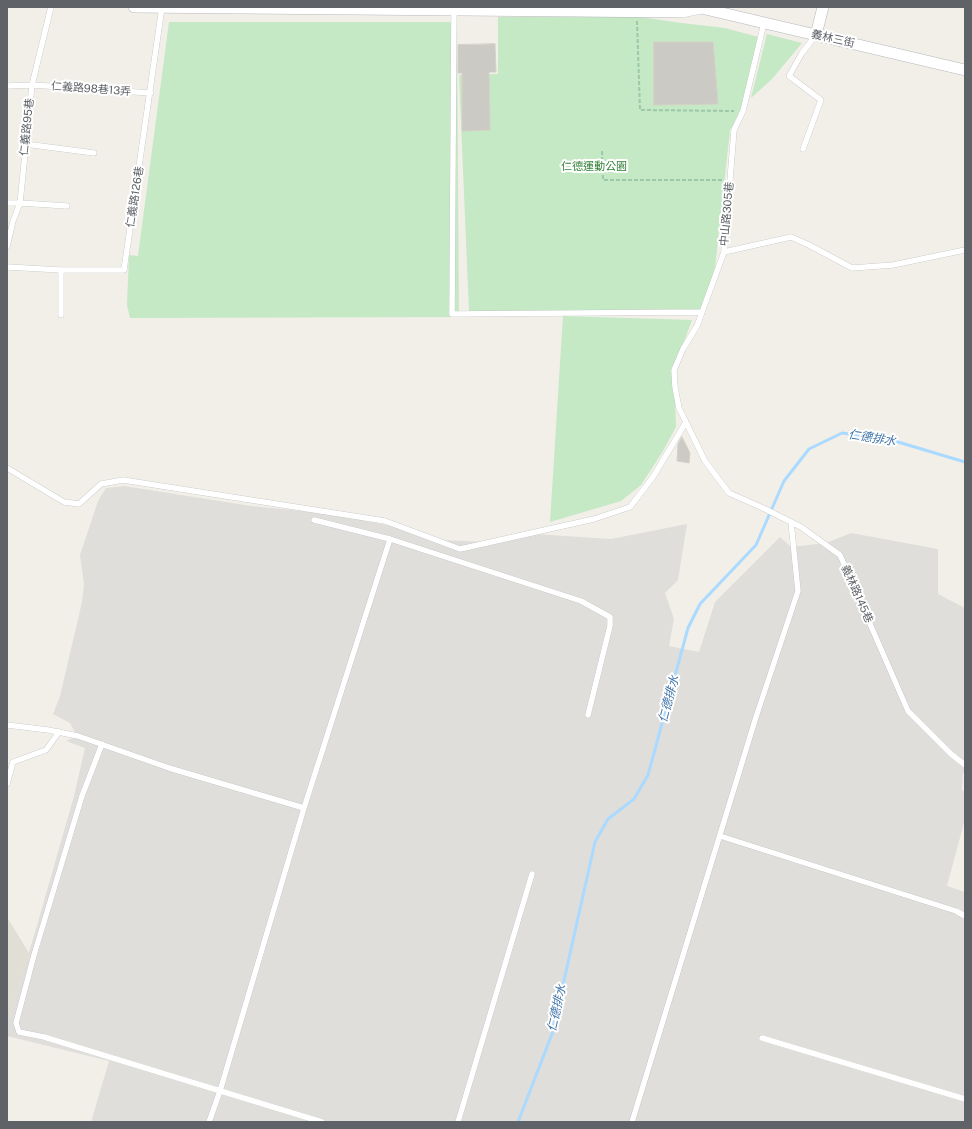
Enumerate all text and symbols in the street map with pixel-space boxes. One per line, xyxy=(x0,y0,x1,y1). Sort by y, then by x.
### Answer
street label: 義林三街 xyxy=(810,28,856,50)
street label: 仁義路98巷13弄 xyxy=(50,80,132,98)
street label: 仁義路95巷 xyxy=(17,98,37,156)
park label: 仁德運動公園 xyxy=(561,160,627,174)
street label: 仁義路126巷 xyxy=(124,165,146,229)
street label: 中山路305巷 xyxy=(718,181,736,247)
water label: 仁德排水 xyxy=(847,427,897,449)
street label: 義林路145巷 xyxy=(838,563,876,625)
water label: 仁德排水 xyxy=(656,674,682,724)
water label: 仁德排水 xyxy=(545,983,569,1033)

